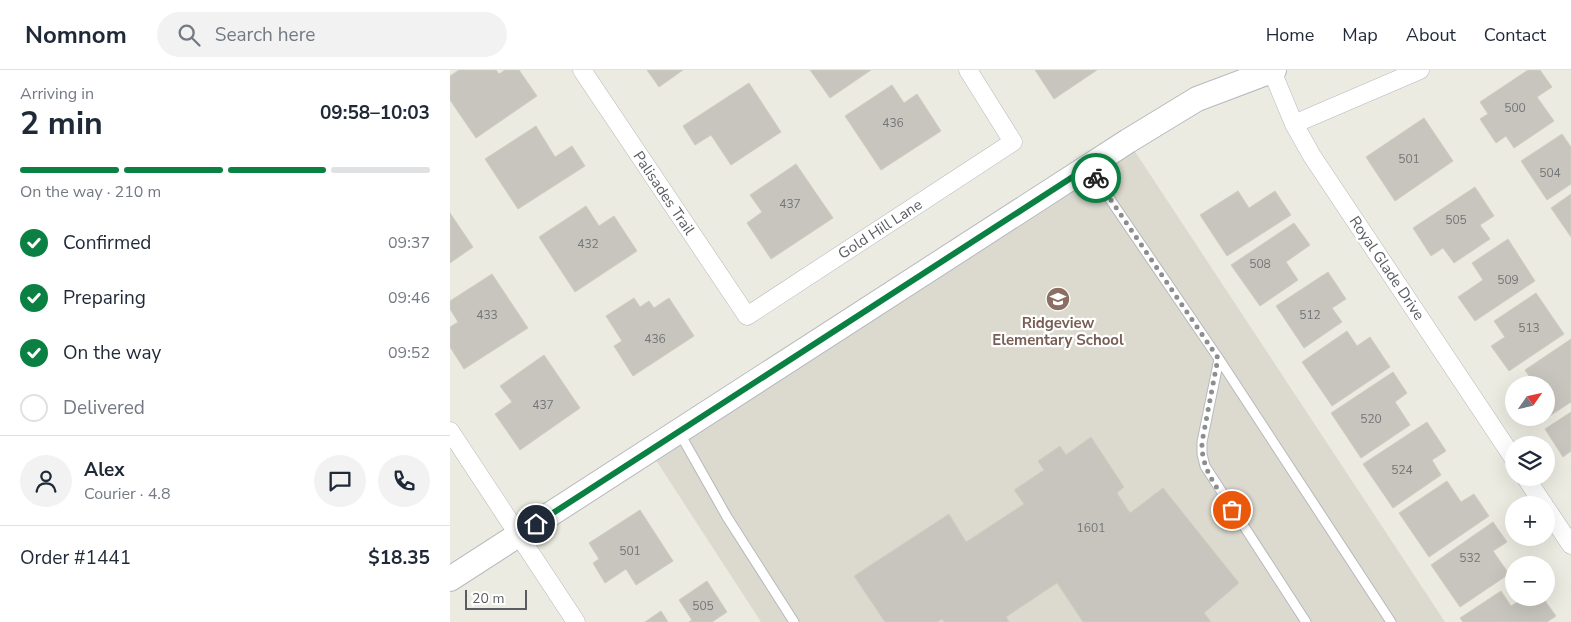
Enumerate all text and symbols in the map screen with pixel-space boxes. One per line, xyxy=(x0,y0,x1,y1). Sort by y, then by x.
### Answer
search box xyxy=(157,12,507,57)
text: Nomnom xyxy=(25,19,127,51)
icon: search xyxy=(175,21,203,49)
text: Search here xyxy=(215,22,315,48)
text: Home xyxy=(1266,23,1314,47)
text: Map xyxy=(1342,23,1378,47)
text: About xyxy=(1406,23,1456,47)
text: Contact xyxy=(1484,23,1546,47)
text: Arriving in xyxy=(20,83,94,105)
text: 09:58–10:03 xyxy=(320,100,430,126)
house number: 500 xyxy=(1504,100,1526,116)
text: 2 min xyxy=(20,102,103,145)
house number: 436 xyxy=(882,115,904,131)
street label: Palisades Trail xyxy=(629,147,700,239)
house number: 501 xyxy=(1398,151,1420,167)
courier xyxy=(1071,153,1121,203)
icon: bike xyxy=(1082,164,1110,192)
house number: 504 xyxy=(1539,165,1561,181)
text: On the way · 210 m xyxy=(20,181,161,203)
street label: Gold Hill Lane xyxy=(834,194,926,264)
house number: 437 xyxy=(779,196,801,212)
street label: Royal Glade Drive xyxy=(1345,212,1429,324)
house number: 505 xyxy=(1445,212,1467,228)
icon: check xyxy=(20,229,48,257)
text: Confirmed xyxy=(63,230,151,256)
text: 09:37 xyxy=(388,232,430,254)
house number: 432 xyxy=(577,236,599,252)
house number: 508 xyxy=(1249,256,1271,272)
house number: 509 xyxy=(1497,272,1519,288)
icon: check xyxy=(20,284,48,312)
text: Preparing xyxy=(63,285,146,311)
school or university icon: Ridgeview Elementary School xyxy=(1045,286,1071,312)
text: 09:46 xyxy=(388,287,430,309)
house number: 433 xyxy=(476,307,498,323)
house number: 512 xyxy=(1299,307,1321,323)
place label: Ridgeview Elementary School xyxy=(992,313,1124,350)
house number: 513 xyxy=(1518,320,1540,336)
house number: 436 xyxy=(644,331,666,347)
icon: check xyxy=(20,339,48,367)
text: On the way xyxy=(63,340,161,366)
text: 09:52 xyxy=(388,342,430,364)
north arrow xyxy=(1505,376,1555,426)
map controls xyxy=(1505,376,1555,606)
text: Delivered xyxy=(63,395,145,421)
house number: 437 xyxy=(532,397,554,413)
house number: 520 xyxy=(1360,411,1382,427)
button: layers xyxy=(1505,436,1555,486)
button: person xyxy=(20,455,72,507)
button: chat xyxy=(314,455,366,507)
button: phone xyxy=(378,455,430,507)
text: Alex xyxy=(84,457,125,483)
house number: 524 xyxy=(1391,462,1413,478)
text: Courier · 4.8 xyxy=(84,483,170,505)
pin xyxy=(1211,489,1253,531)
icon: bag xyxy=(1218,496,1246,524)
button: + xyxy=(1505,496,1555,546)
pin xyxy=(515,503,557,545)
icon: home xyxy=(522,510,550,538)
house number: 1601 xyxy=(1077,520,1105,536)
house number: 501 xyxy=(619,543,641,559)
text: Order #1441 xyxy=(20,545,131,571)
text: $18.35 xyxy=(368,545,430,571)
house number: 532 xyxy=(1459,550,1481,566)
button: − xyxy=(1505,556,1555,606)
scale bar xyxy=(465,587,528,610)
text: 20 m xyxy=(472,589,504,608)
house number: 505 xyxy=(692,598,714,614)

